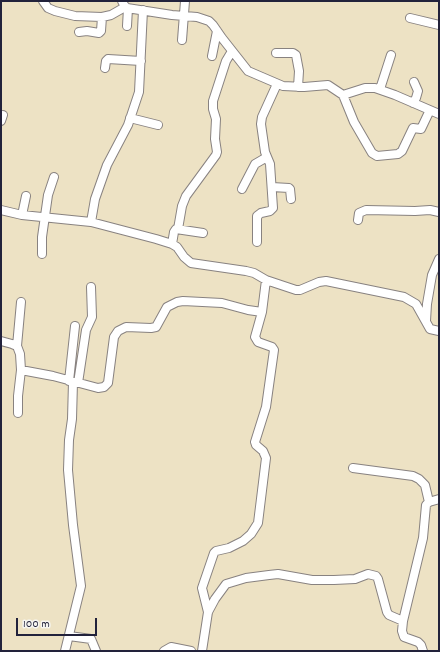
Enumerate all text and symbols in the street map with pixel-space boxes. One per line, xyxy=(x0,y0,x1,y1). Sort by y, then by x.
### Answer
scale bar xyxy=(18,610,99,636)
text: 100 m xyxy=(23,616,50,633)

